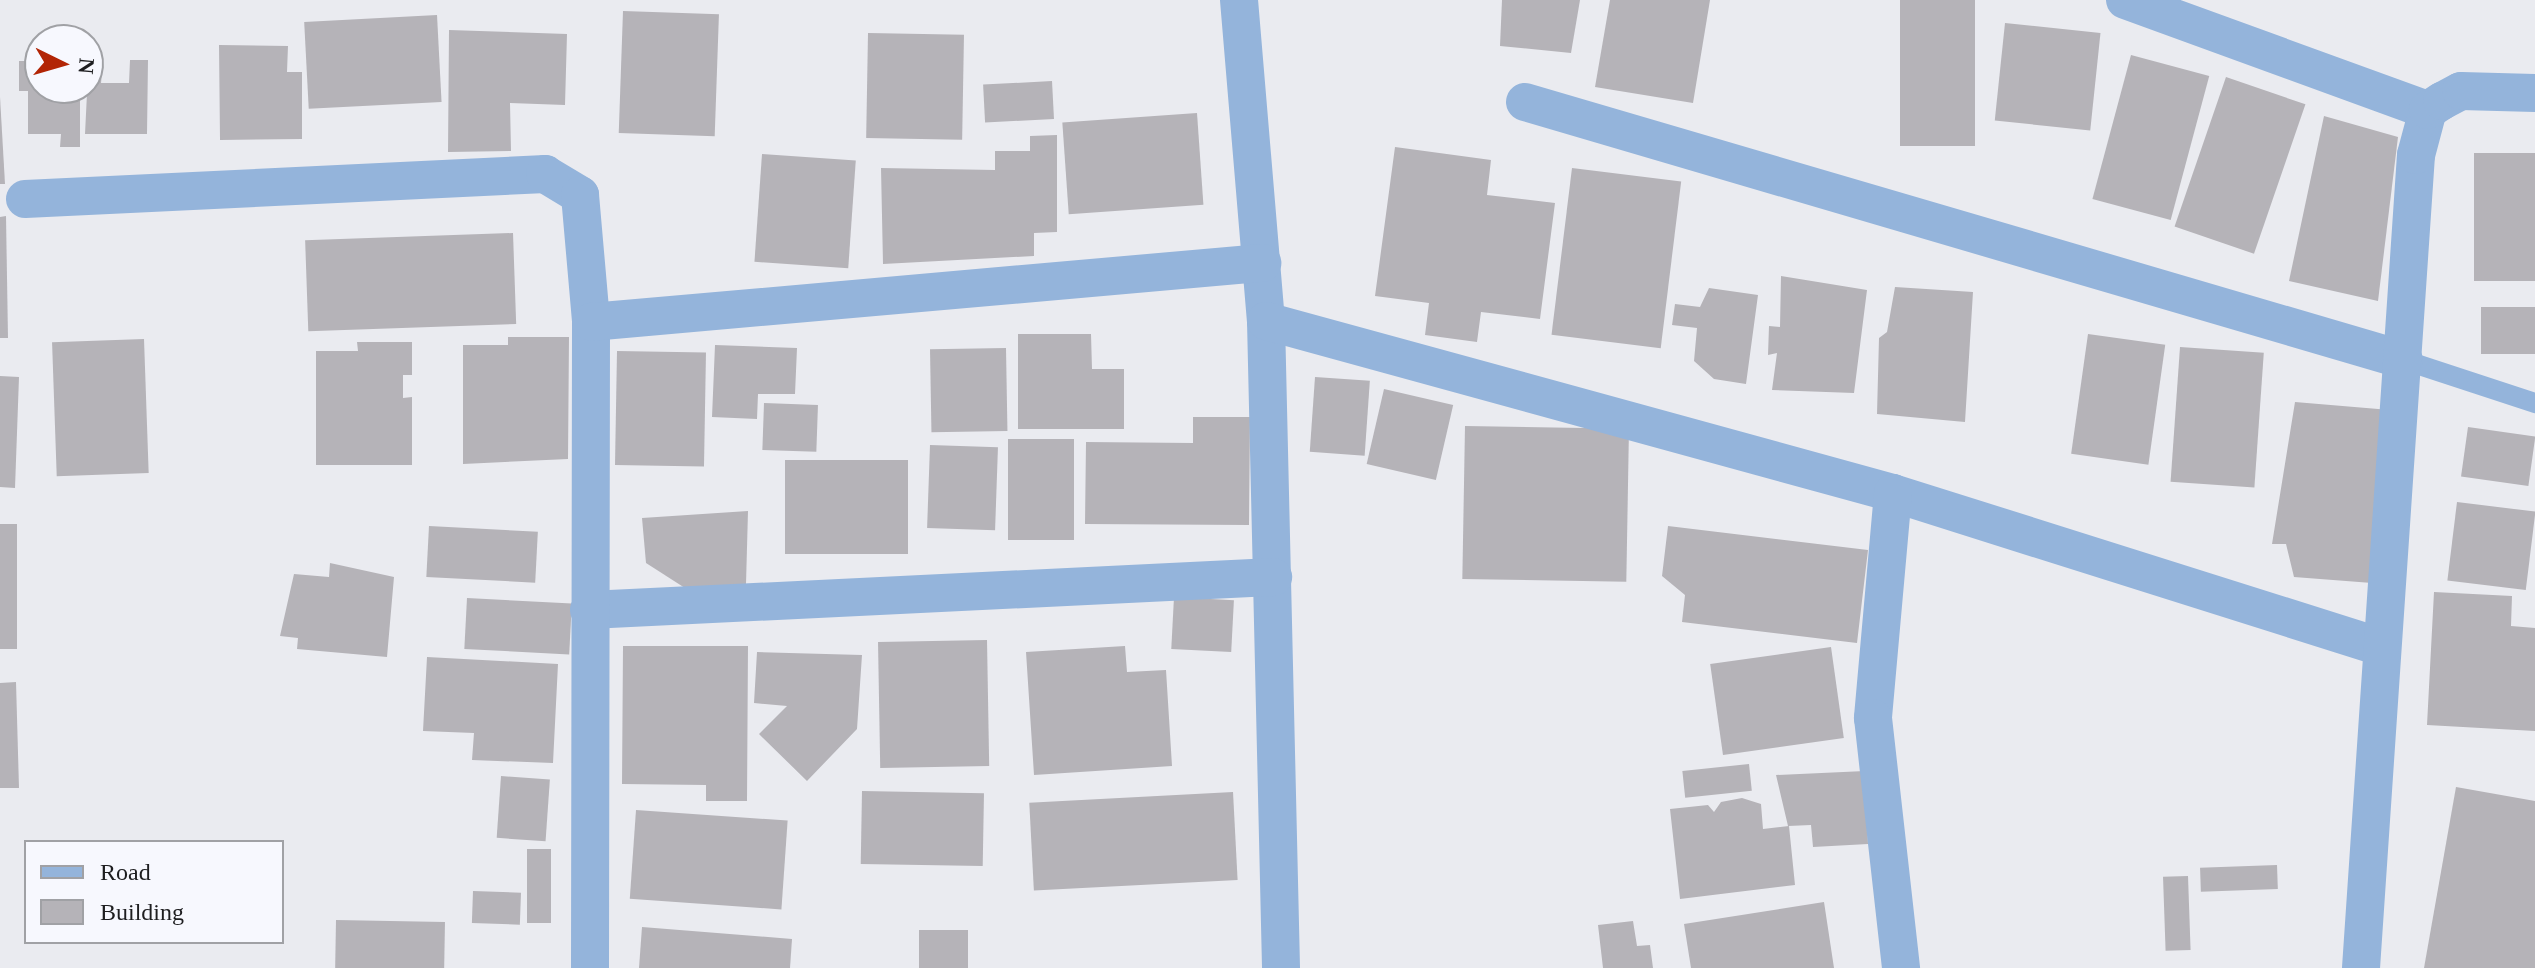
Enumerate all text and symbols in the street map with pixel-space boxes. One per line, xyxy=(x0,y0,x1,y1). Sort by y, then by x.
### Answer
north arrow xyxy=(24,24,104,104)
text: N xyxy=(73,57,100,75)
legend xyxy=(24,840,284,944)
text: Road xyxy=(100,859,151,885)
text: Building xyxy=(100,899,184,925)

